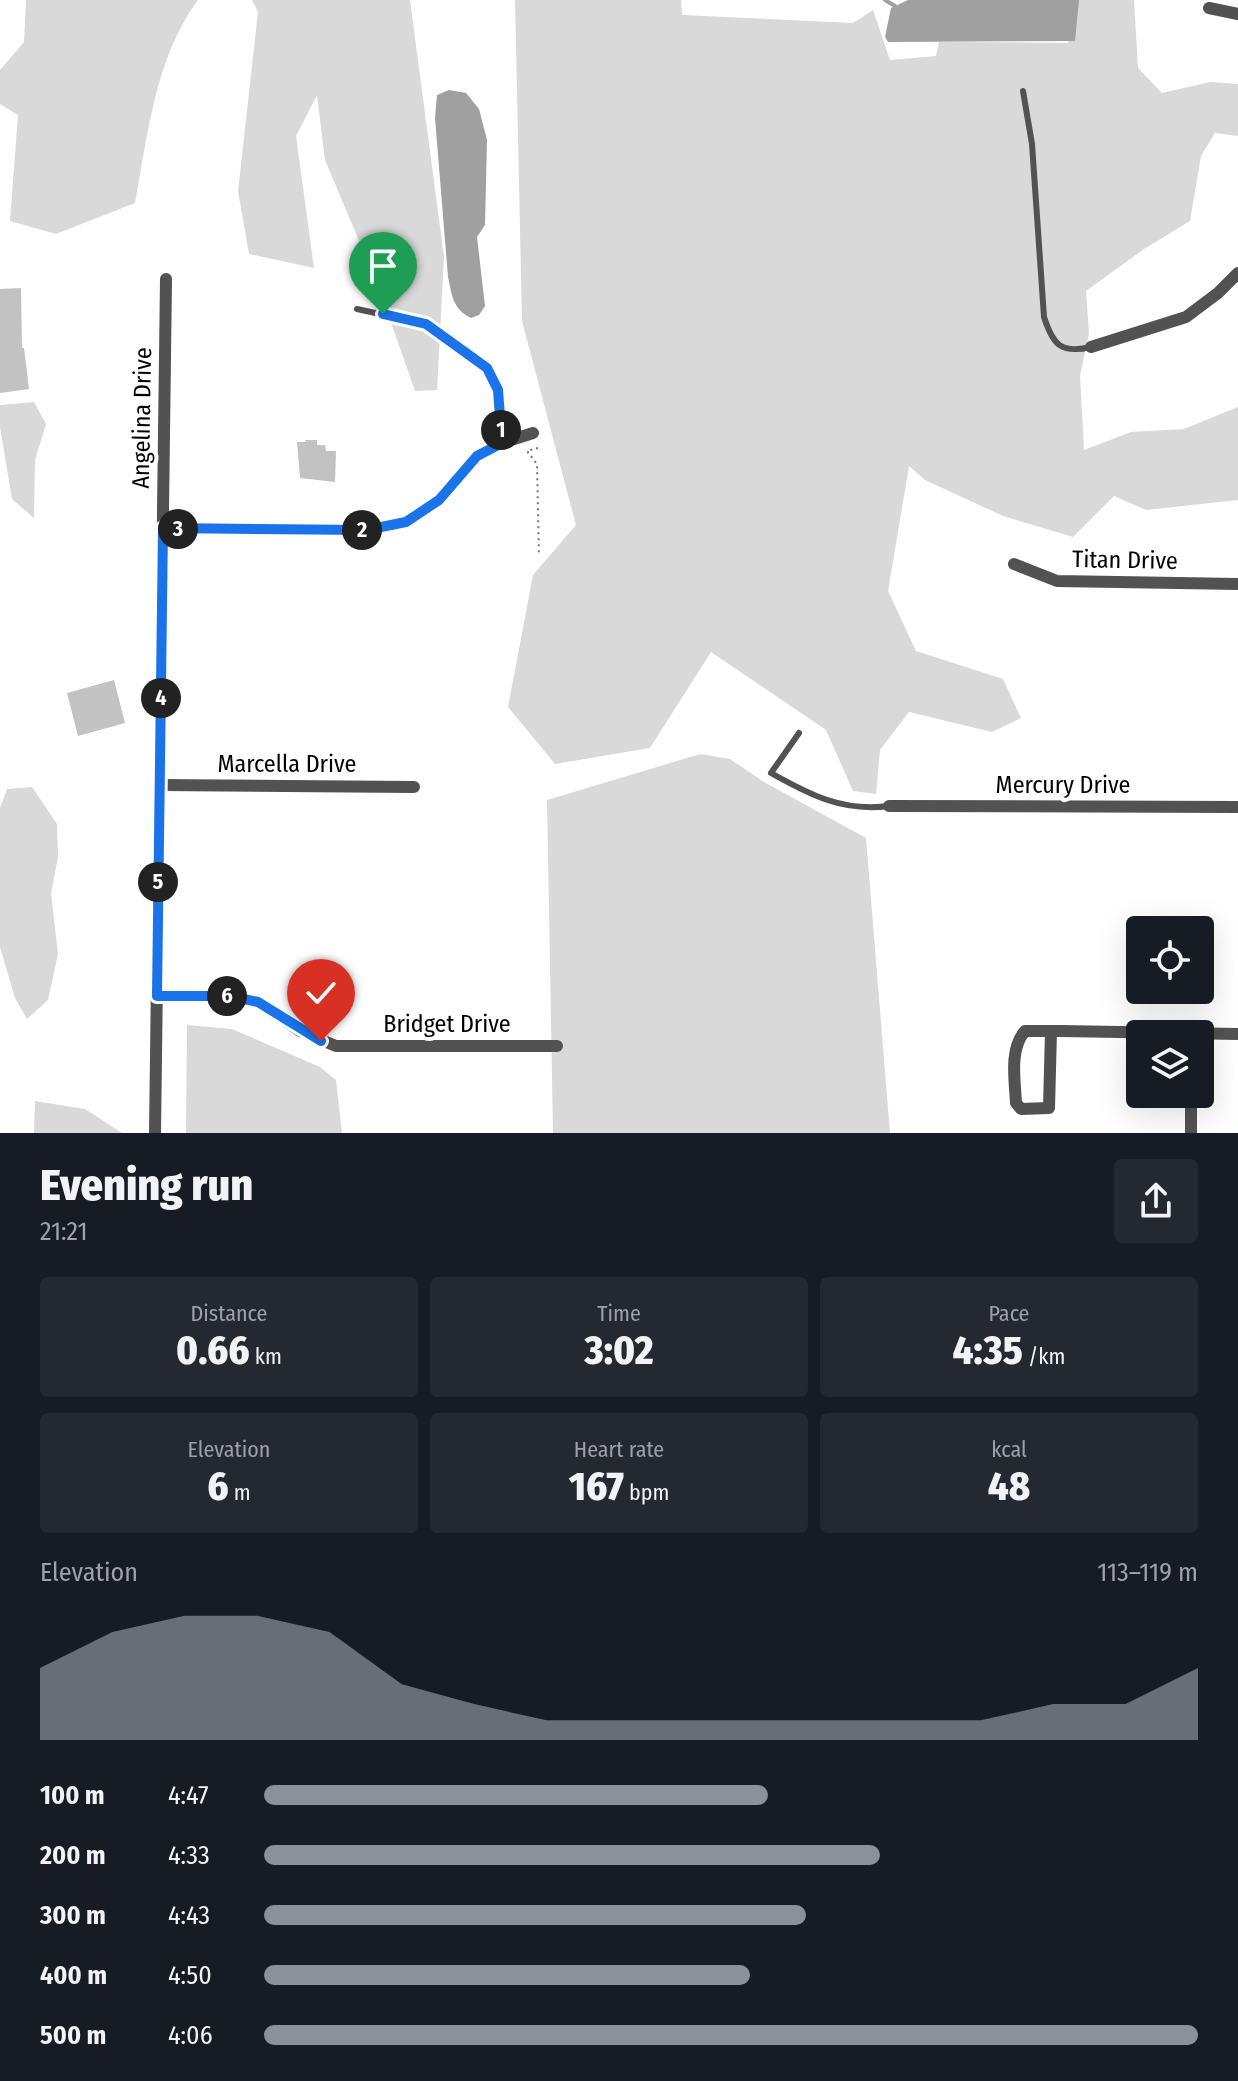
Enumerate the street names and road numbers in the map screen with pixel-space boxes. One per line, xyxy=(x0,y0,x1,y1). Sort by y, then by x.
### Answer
street label: Angelina Drive xyxy=(127,347,157,489)
street label: Titan Drive xyxy=(1072,545,1178,575)
street label: Marcella Drive xyxy=(218,750,356,778)
street label: Mercury Drive xyxy=(996,771,1130,799)
street label: Bridget Drive xyxy=(383,1010,511,1038)

